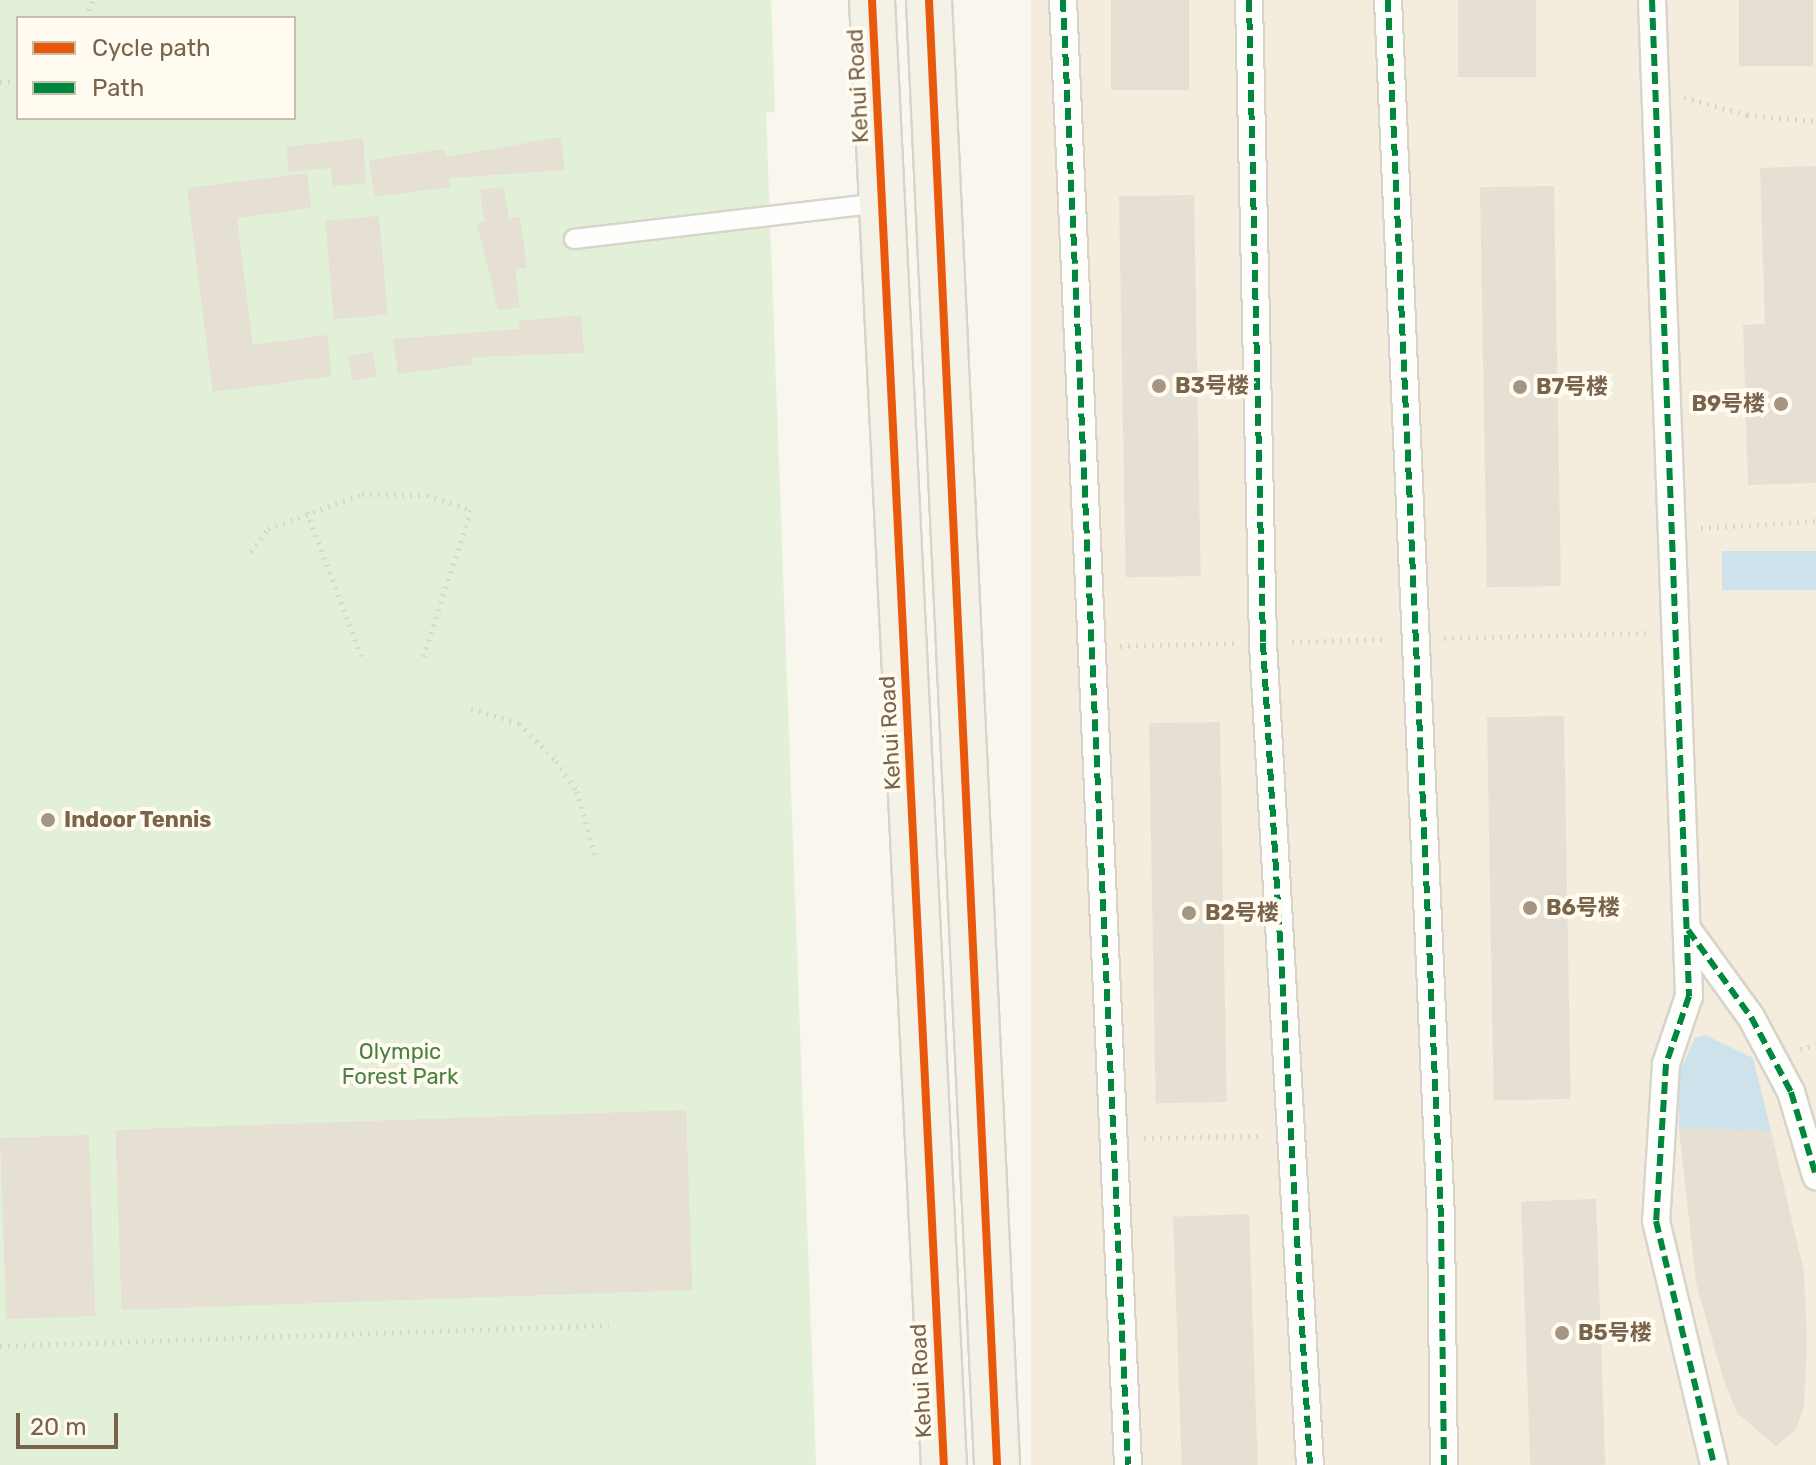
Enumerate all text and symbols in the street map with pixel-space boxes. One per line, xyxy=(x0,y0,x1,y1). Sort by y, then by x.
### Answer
legend xyxy=(16,16,296,120)
street label: Kehui Road xyxy=(842,28,874,144)
text: Cycle path xyxy=(92,34,211,62)
text: Path xyxy=(92,74,144,102)
place label: B3号楼 xyxy=(1175,373,1249,399)
place label: B7号楼 xyxy=(1536,374,1608,400)
marker: B3号楼 xyxy=(1150,377,1168,395)
marker: B7号楼 xyxy=(1511,378,1529,396)
place label: B9号楼 xyxy=(1691,391,1765,417)
marker: B9号楼 xyxy=(1772,395,1790,413)
street label: Kehui Road xyxy=(874,675,906,791)
place label: Indoor Tennis xyxy=(64,807,212,833)
marker: Indoor Tennis xyxy=(39,811,57,829)
place label: B6号楼 xyxy=(1546,895,1620,921)
marker: B6号楼 xyxy=(1521,899,1539,917)
place label: B2号楼 xyxy=(1205,900,1279,926)
marker: B2号楼 xyxy=(1180,904,1198,922)
park label: Olympic Forest Park xyxy=(342,1038,458,1090)
place label: B5号楼 xyxy=(1578,1320,1652,1346)
street label: Kehui Road xyxy=(905,1323,937,1439)
marker: B5号楼 xyxy=(1553,1324,1571,1342)
scale bar xyxy=(20,1397,122,1447)
text: 20 m xyxy=(30,1413,87,1441)

